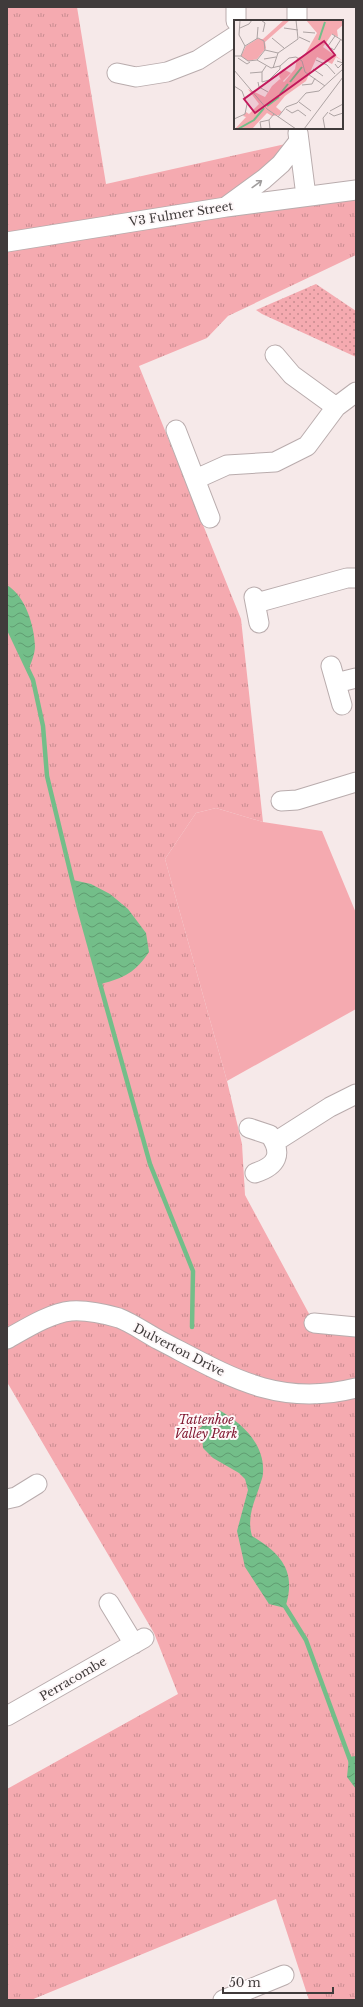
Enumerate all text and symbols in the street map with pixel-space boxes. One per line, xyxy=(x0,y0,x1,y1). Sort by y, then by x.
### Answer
inset map xyxy=(234,20,343,129)
one-way arrow xyxy=(252,180,263,188)
street label: V3 Fulmer Street xyxy=(127,198,234,229)
street label: Dulverton Drive xyxy=(131,1320,228,1379)
park label: Tattenhoe Valley Park xyxy=(175,1412,237,1441)
street label: Perracombe xyxy=(37,1653,109,1704)
scale bar xyxy=(223,1969,333,1995)
text: 50 m xyxy=(229,1975,261,1990)

